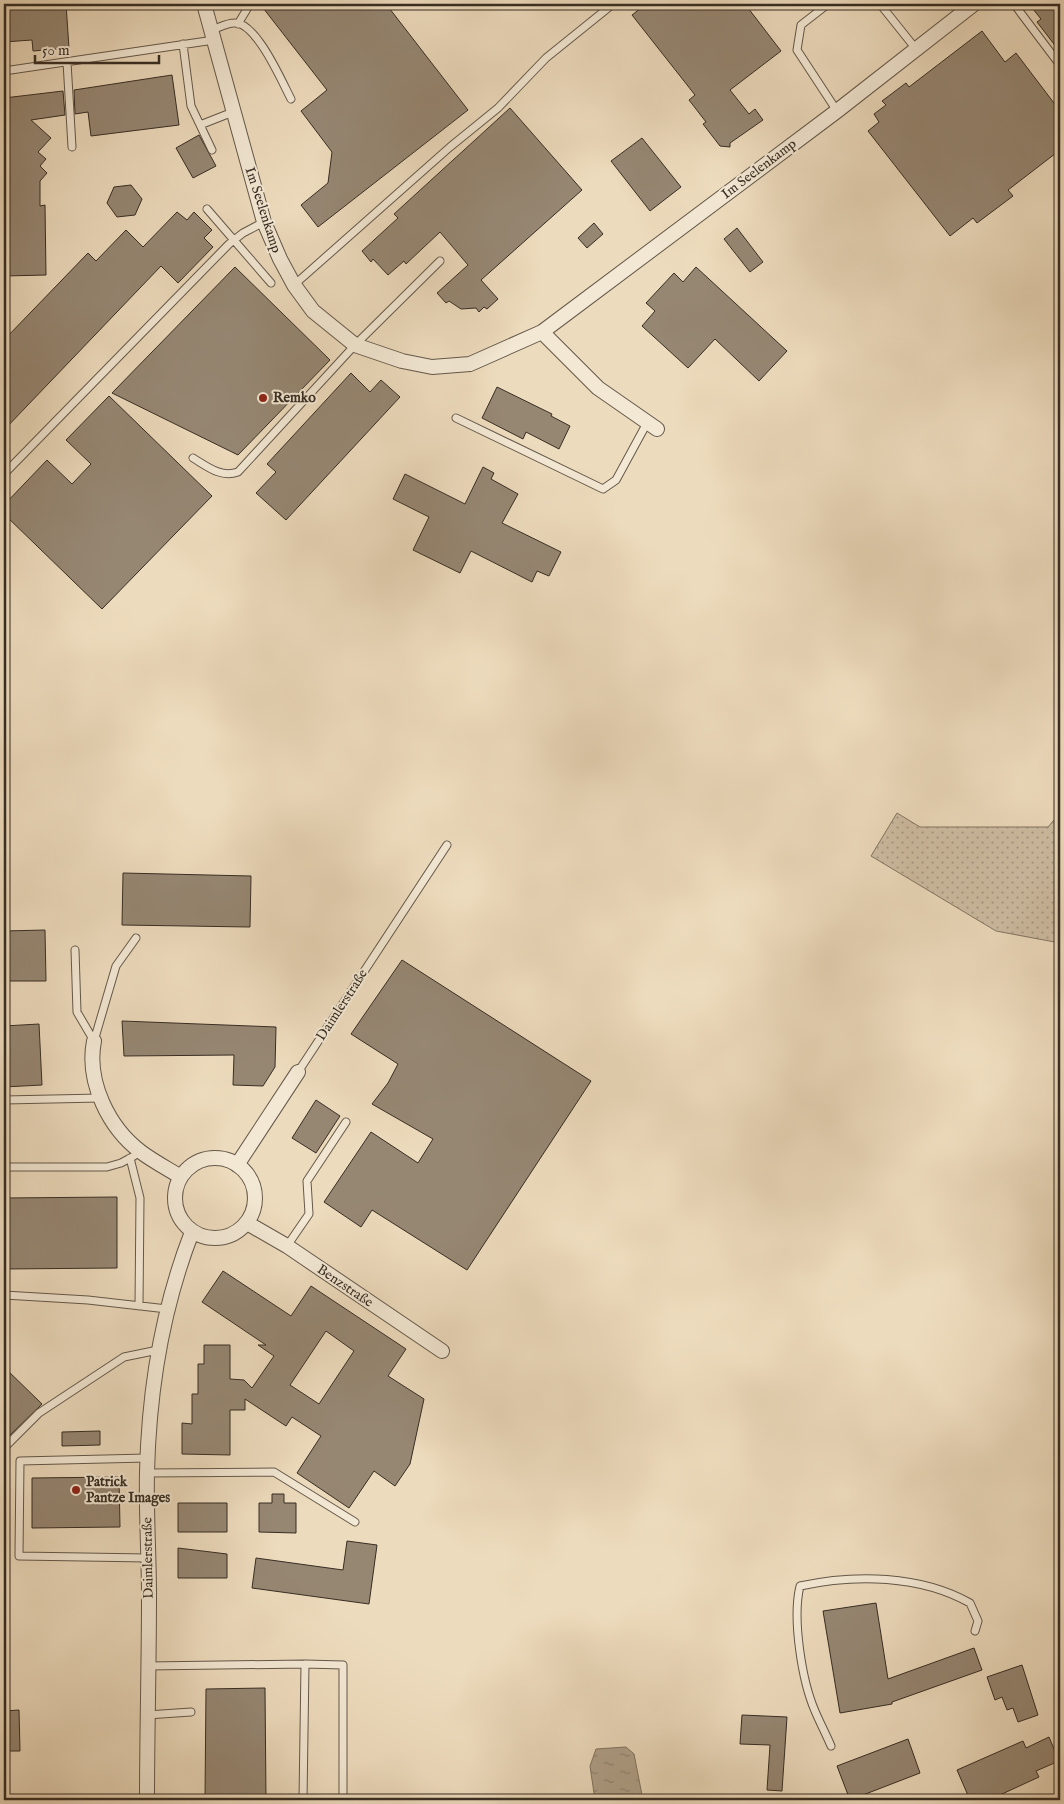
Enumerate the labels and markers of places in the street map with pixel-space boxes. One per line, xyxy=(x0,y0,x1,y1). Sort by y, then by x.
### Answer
place label: Remko xyxy=(273,389,316,407)
marker: Remko xyxy=(257,392,269,404)
place label: Patrick Pantze Images xyxy=(86,1473,170,1507)
marker: Patrick Pantze Images xyxy=(70,1484,82,1496)

